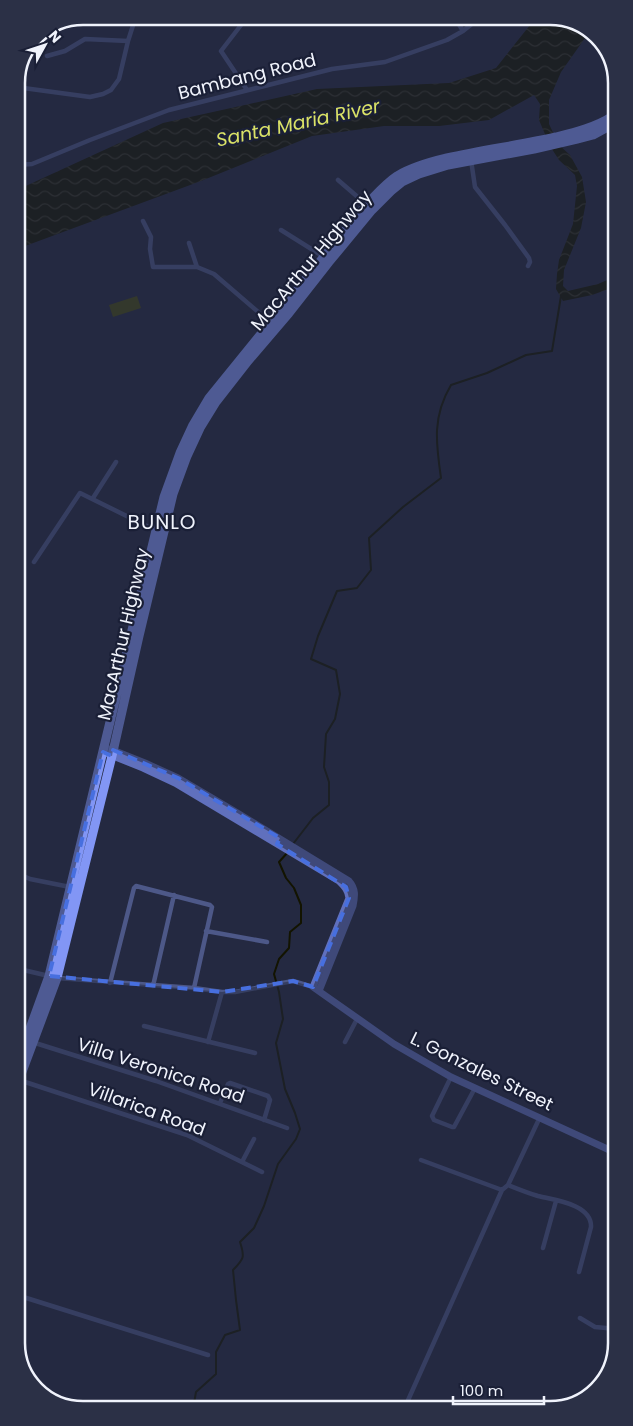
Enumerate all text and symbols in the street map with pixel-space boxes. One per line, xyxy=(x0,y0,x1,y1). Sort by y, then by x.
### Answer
north arrow xyxy=(20,20,70,70)
text: N xyxy=(44,26,66,47)
street label: Bambang Road xyxy=(175,47,319,105)
water label: Santa Maria River xyxy=(214,92,383,154)
street label: MacArthur Highway xyxy=(245,184,377,336)
district label: BUNLO xyxy=(127,508,197,536)
street label: MacArthur Highway xyxy=(91,545,155,723)
street label: L. Gonzales Street xyxy=(406,1026,558,1116)
street label: Villa Veronica Road xyxy=(74,1031,248,1109)
street label: Villarica Road xyxy=(85,1076,209,1142)
scale bar xyxy=(453,1374,544,1406)
text: 100 m xyxy=(460,1380,503,1401)

